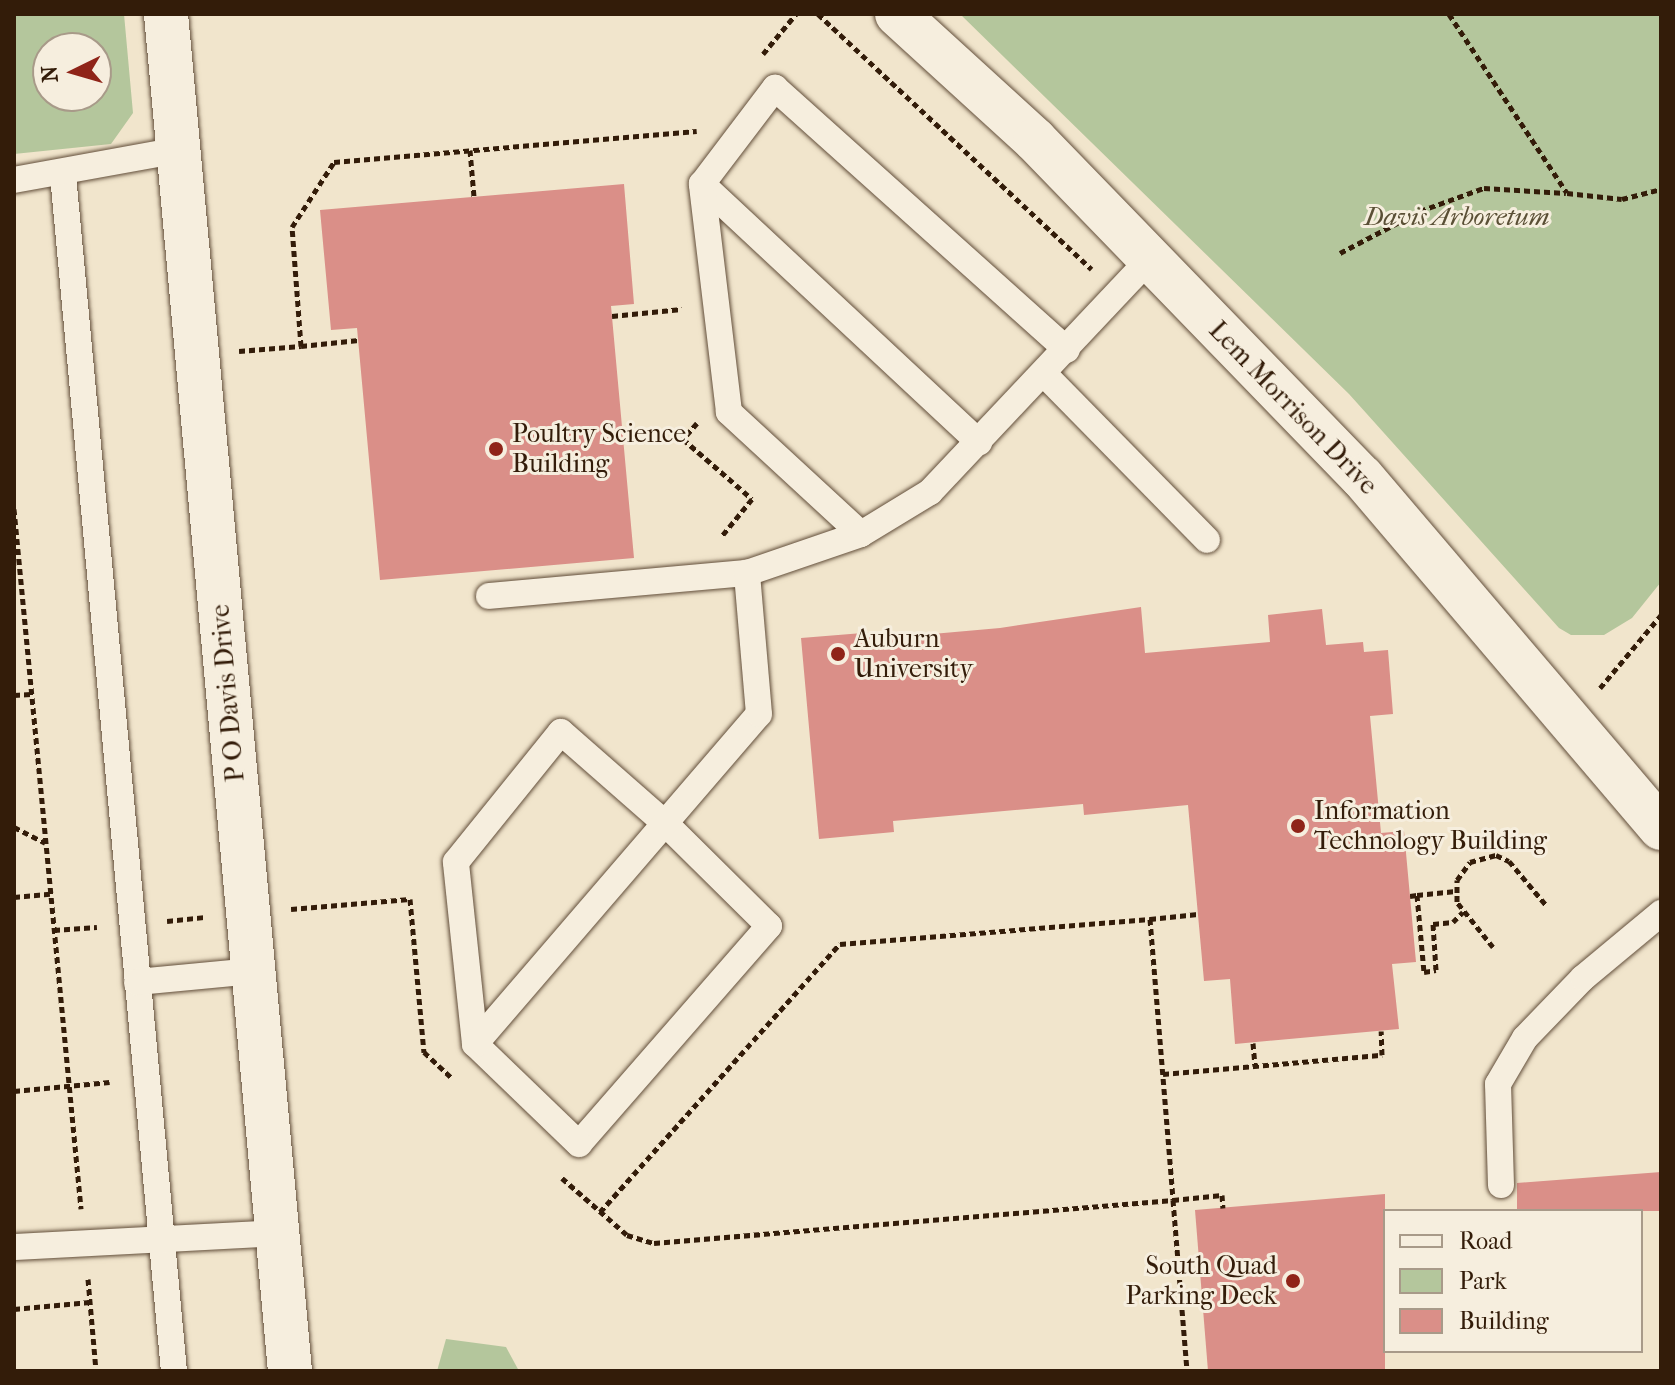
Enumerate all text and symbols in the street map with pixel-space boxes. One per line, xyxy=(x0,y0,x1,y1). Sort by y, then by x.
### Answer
north arrow xyxy=(32,32,112,112)
text: N xyxy=(36,64,64,83)
park label: Davis Arboretum xyxy=(1365,201,1549,233)
street label: Lem Morrison Drive xyxy=(1202,315,1384,501)
place label: Poultry Science Building xyxy=(512,418,686,480)
marker: Poultry Science Building xyxy=(487,440,505,458)
street label: P O Davis Drive xyxy=(205,603,251,783)
place label: Auburn University xyxy=(854,623,973,684)
marker: Auburn University xyxy=(829,645,847,663)
place label: Information Technology Building xyxy=(1314,795,1547,856)
marker: Information Technology Building xyxy=(1289,817,1307,835)
legend xyxy=(1383,1209,1643,1353)
text: Road xyxy=(1459,1227,1512,1255)
place label: South Quad Parking Deck xyxy=(1126,1250,1277,1312)
text: Park xyxy=(1459,1267,1507,1295)
marker: South Quad Parking Deck xyxy=(1284,1272,1302,1290)
text: Building xyxy=(1459,1307,1549,1335)

